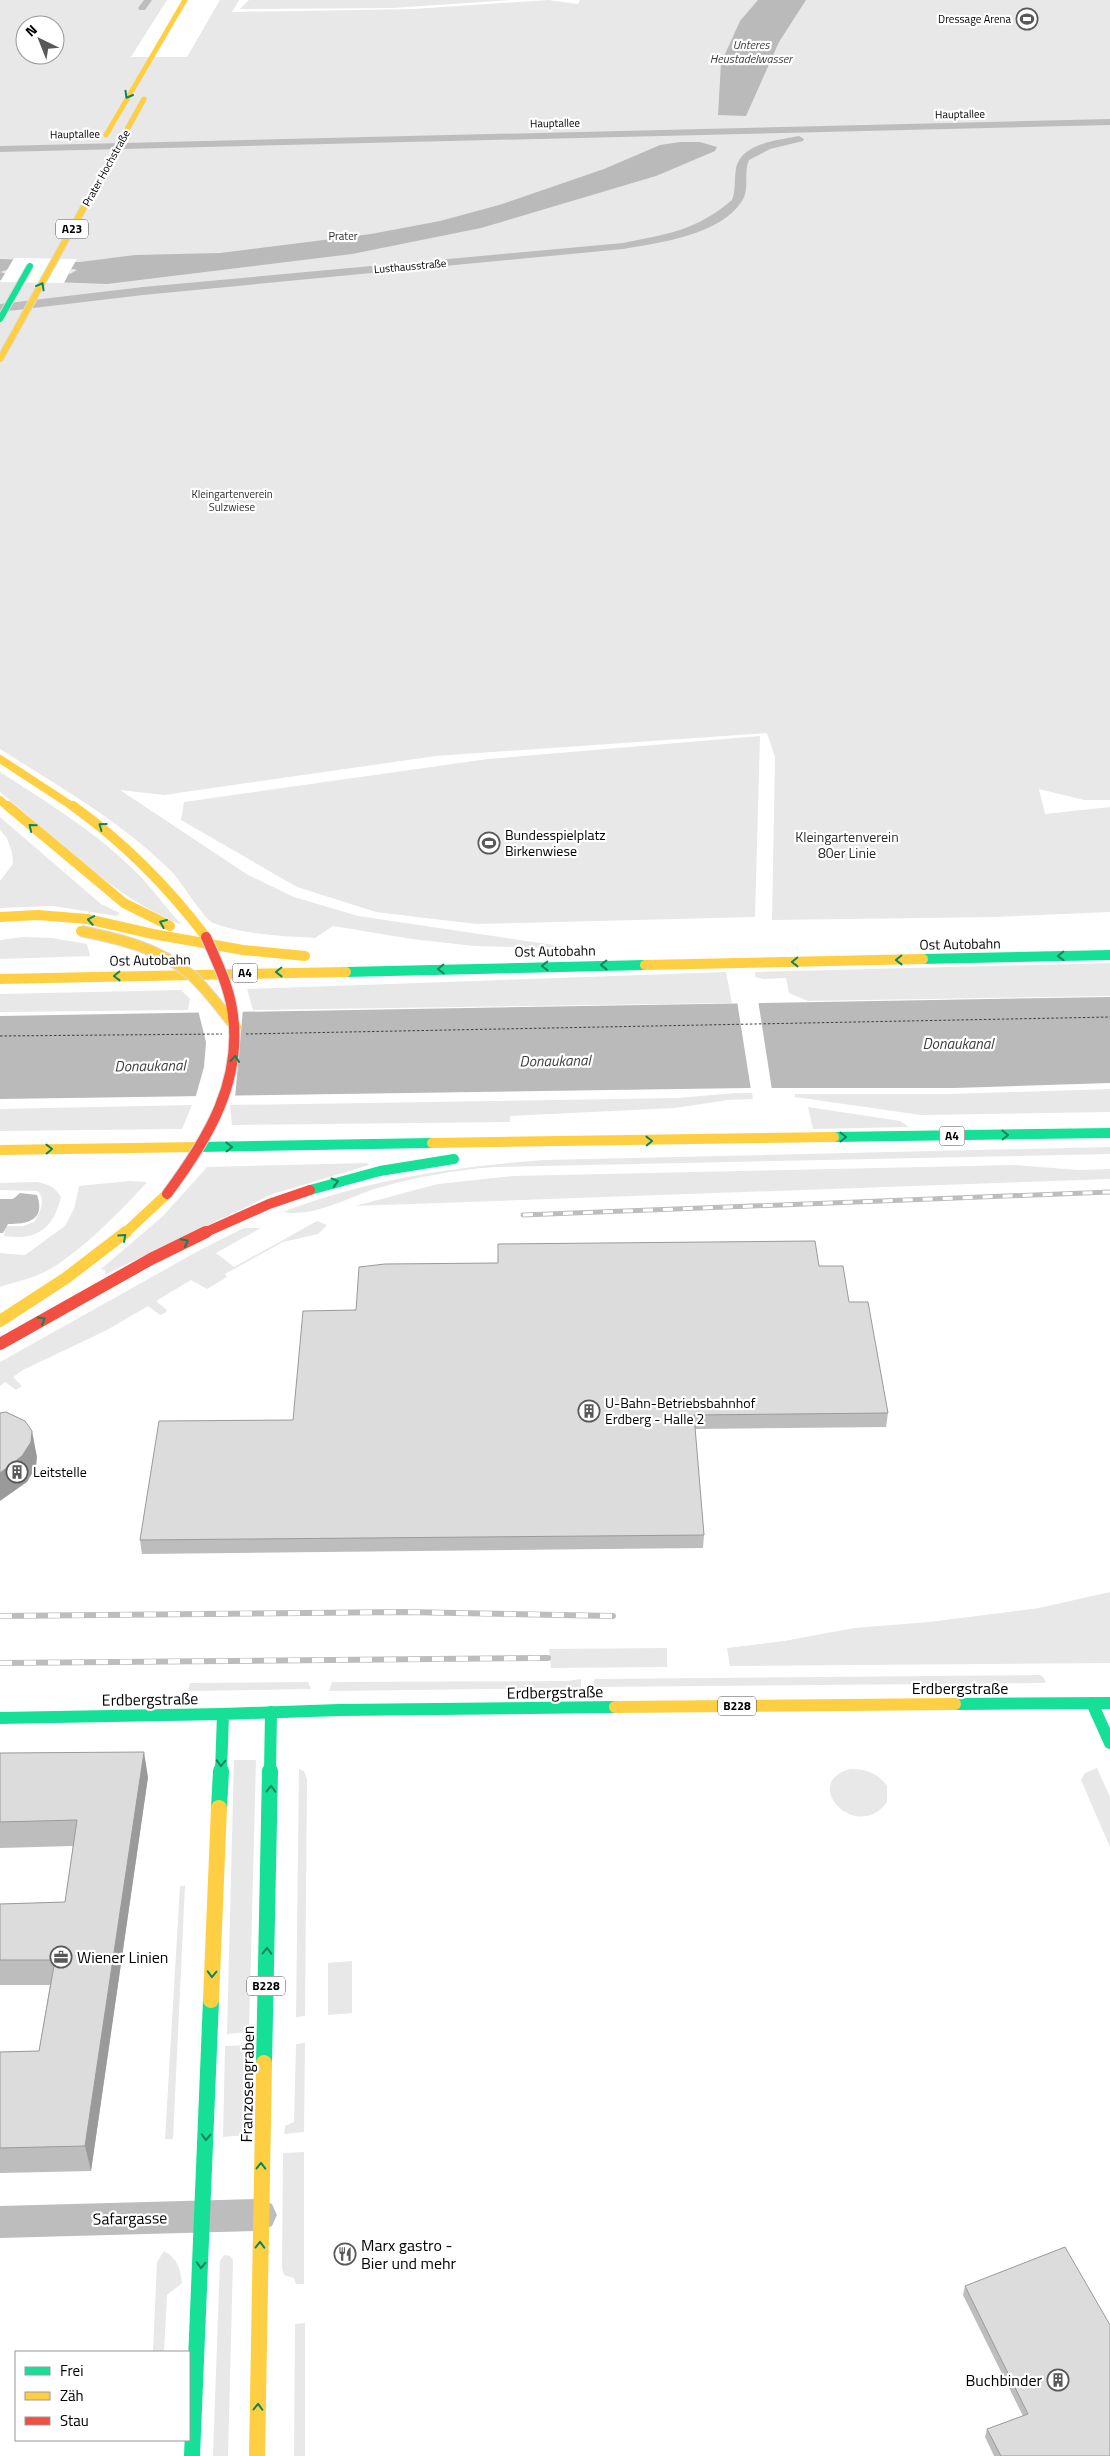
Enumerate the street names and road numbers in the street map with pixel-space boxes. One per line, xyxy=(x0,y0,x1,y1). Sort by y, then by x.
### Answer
street label: Hauptallee xyxy=(935,106,986,122)
street label: Hauptallee xyxy=(530,115,581,131)
street label: Hauptallee xyxy=(50,126,101,142)
street label: Prater Hochstraße xyxy=(78,126,134,209)
road number: A23 xyxy=(56,220,88,238)
street label: Lusthausstraße xyxy=(373,255,447,277)
street label: Ost Autobahn xyxy=(919,932,1001,955)
street label: Ost Autobahn xyxy=(514,939,596,962)
street label: Ost Autobahn xyxy=(109,948,191,971)
road number: A4 xyxy=(232,964,258,982)
road number: A4 xyxy=(940,1126,964,1146)
street label: Erdbergstraße xyxy=(912,1676,1008,1700)
street label: Erdbergstraße xyxy=(506,1679,604,1705)
street label: Erdbergstraße xyxy=(101,1686,199,1712)
road number: B228 xyxy=(718,1696,756,1715)
road number: B228 xyxy=(247,1976,285,1995)
street label: Franzosengraben xyxy=(234,2025,260,2143)
street label: Safargasse xyxy=(92,2205,168,2231)

